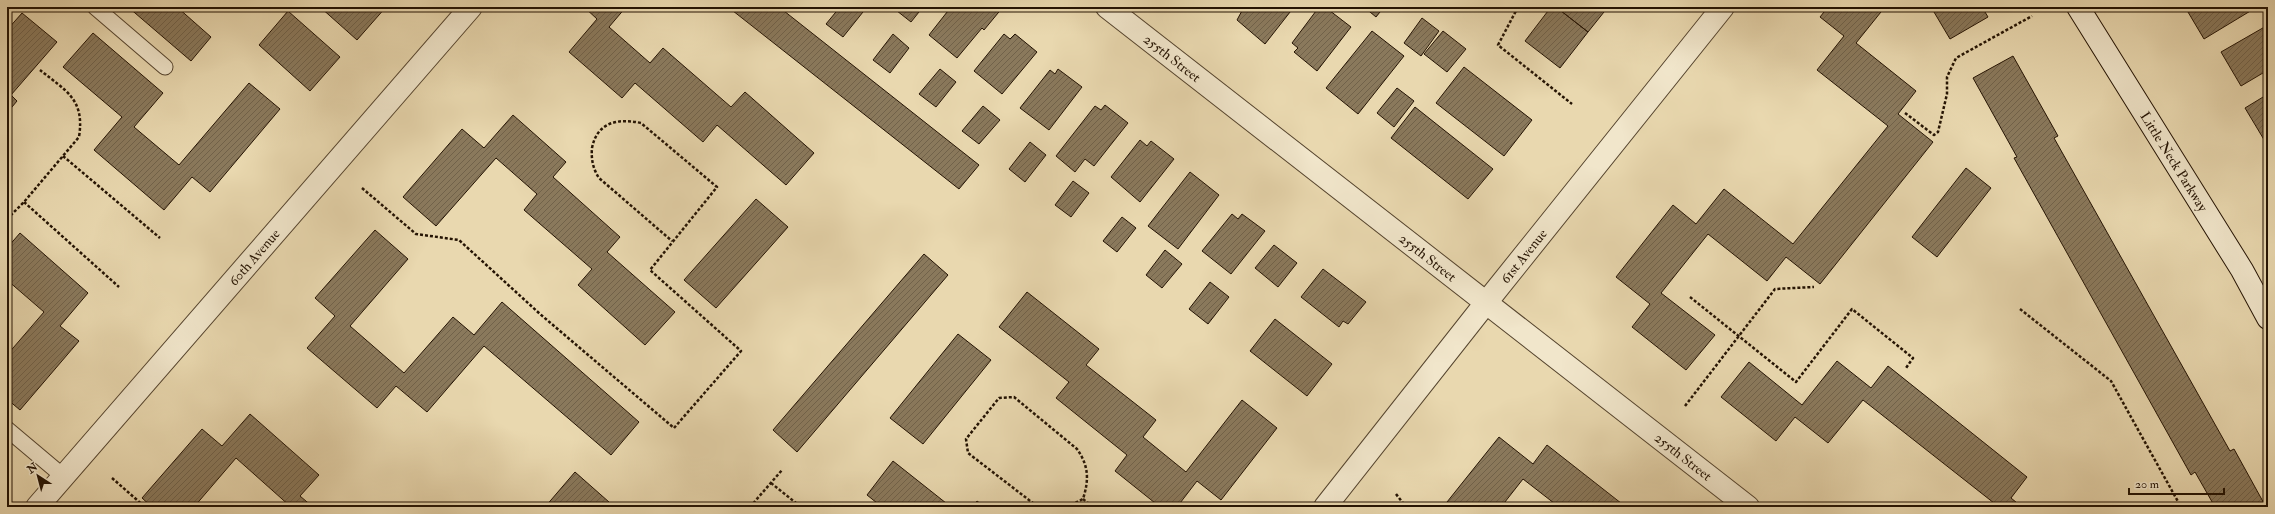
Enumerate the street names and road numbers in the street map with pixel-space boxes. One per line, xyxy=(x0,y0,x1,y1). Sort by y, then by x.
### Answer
street label: 255th Street xyxy=(1140,31,1205,86)
street label: Little Neck Parkway xyxy=(2136,109,2212,216)
street label: 60th Avenue xyxy=(225,225,284,289)
street label: 61st Avenue xyxy=(1497,226,1551,287)
street label: 255th Street xyxy=(1396,230,1460,286)
street label: 255th Street xyxy=(1651,429,1715,485)

